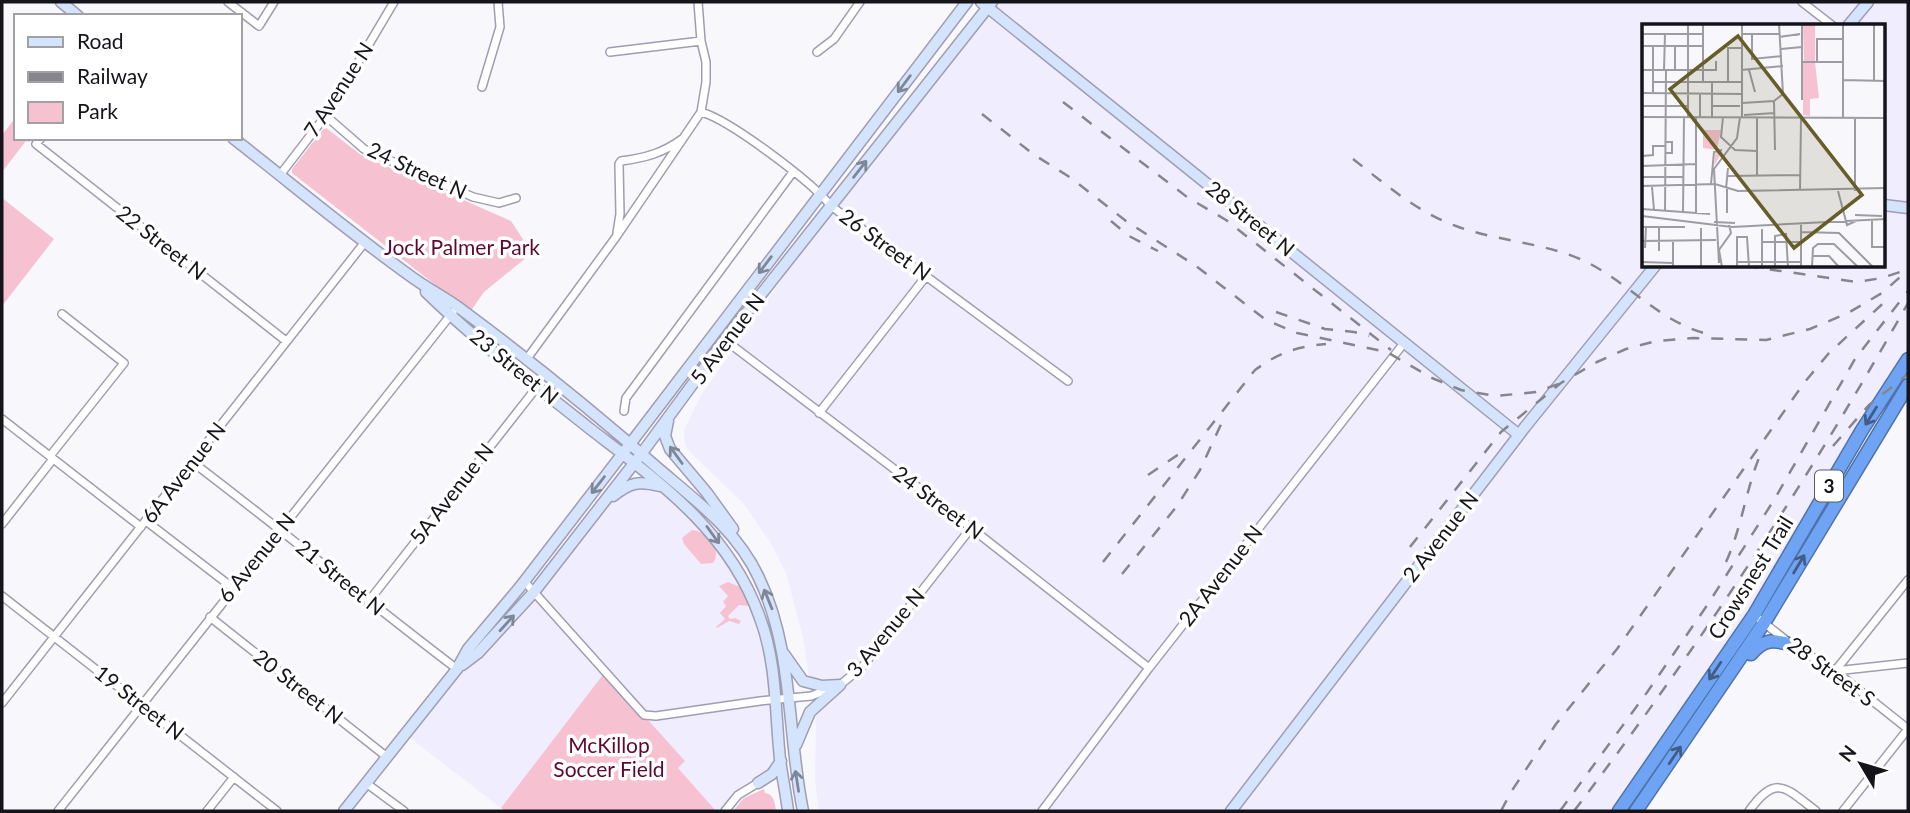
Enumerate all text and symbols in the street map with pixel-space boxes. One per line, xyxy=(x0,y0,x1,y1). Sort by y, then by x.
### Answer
legend xyxy=(14,14,242,140)
inset map xyxy=(1642,24,1885,268)
text: Road xyxy=(77,28,124,53)
street label: 7 Avenue N xyxy=(298,37,378,141)
text: Railway xyxy=(77,63,148,88)
one-way arrow xyxy=(896,75,911,93)
text: Park xyxy=(77,98,118,123)
street label: 24 Street N xyxy=(364,136,471,203)
one-way arrow xyxy=(852,161,867,179)
street label: 28 Street N xyxy=(1202,175,1300,261)
street label: 22 Street N xyxy=(112,199,212,284)
street label: 26 Street N xyxy=(835,202,936,285)
park label: Jock Palmer Park xyxy=(384,234,540,259)
one-way arrow xyxy=(758,255,773,274)
street label: 5 Avenue N xyxy=(684,288,769,389)
street label: 23 Street N xyxy=(466,323,564,409)
one-way arrow xyxy=(1863,406,1878,425)
street label: 6A Avenue N xyxy=(136,417,230,528)
street label: 5A Avenue N xyxy=(404,438,498,549)
one-way arrow xyxy=(669,446,684,465)
street label: 24 Street N xyxy=(889,460,989,544)
road number: 3 xyxy=(1815,471,1843,502)
one-way arrow xyxy=(591,476,606,494)
street label: 2 Avenue N xyxy=(1397,486,1483,586)
street label: 6 Avenue N xyxy=(212,507,299,607)
street label: Crowsnest Trail xyxy=(1702,511,1798,643)
street label: 2A Avenue N xyxy=(1173,520,1267,631)
one-way arrow xyxy=(705,525,720,544)
street label: 21 Street N xyxy=(292,534,390,620)
one-way arrow xyxy=(1792,555,1806,575)
street label: 3 Avenue N xyxy=(841,583,929,681)
one-way arrow xyxy=(760,588,773,610)
one-way arrow xyxy=(498,614,514,632)
street label: 28 Street S xyxy=(1783,631,1880,711)
street label: 20 Street N xyxy=(249,643,349,728)
street label: 19 Street N xyxy=(90,659,190,744)
one-way arrow xyxy=(1708,661,1722,680)
north arrow xyxy=(1826,729,1896,799)
park label: McKillop Soccer Field xyxy=(553,732,665,781)
text: N xyxy=(1834,740,1861,766)
one-way arrow xyxy=(1668,746,1682,765)
one-way arrow xyxy=(790,770,803,793)

